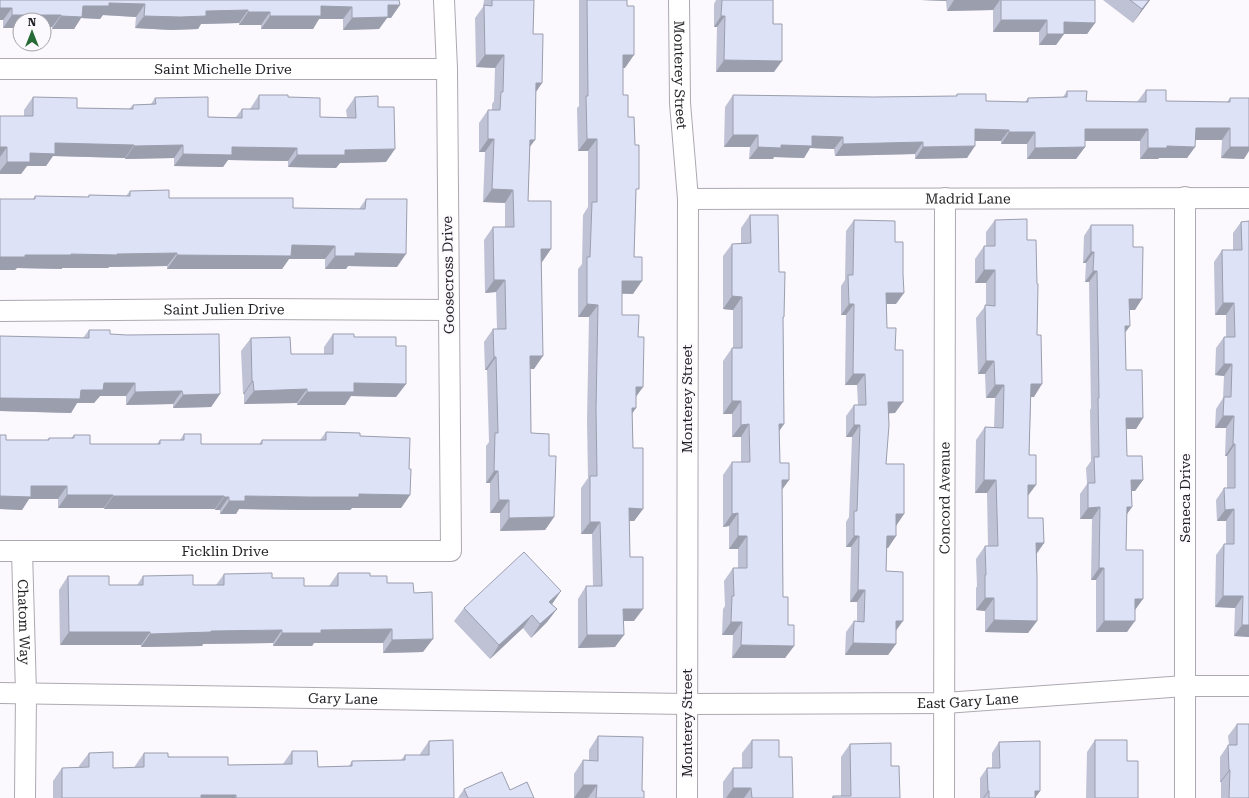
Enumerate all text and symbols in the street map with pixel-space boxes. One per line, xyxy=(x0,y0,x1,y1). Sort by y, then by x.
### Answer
north arrow xyxy=(12,12,52,52)
text: N xyxy=(28,16,37,29)
street label: Monterey Street xyxy=(671,21,690,130)
street label: Saint Michelle Drive xyxy=(154,61,292,77)
street label: Madrid Lane xyxy=(925,190,1011,207)
street label: Goosecross Drive xyxy=(439,216,457,334)
street label: Saint Julien Drive xyxy=(164,301,285,318)
street label: Monterey Street xyxy=(679,345,695,453)
street label: Concord Avenue xyxy=(936,441,953,554)
street label: Seneca Drive xyxy=(1177,453,1193,542)
street label: Ficklin Drive xyxy=(181,543,269,559)
street label: Chatom Way xyxy=(15,579,33,666)
street label: Monterey Street xyxy=(679,669,695,777)
street label: Gary Lane xyxy=(308,690,378,707)
street label: East Gary Lane xyxy=(917,690,1019,711)

